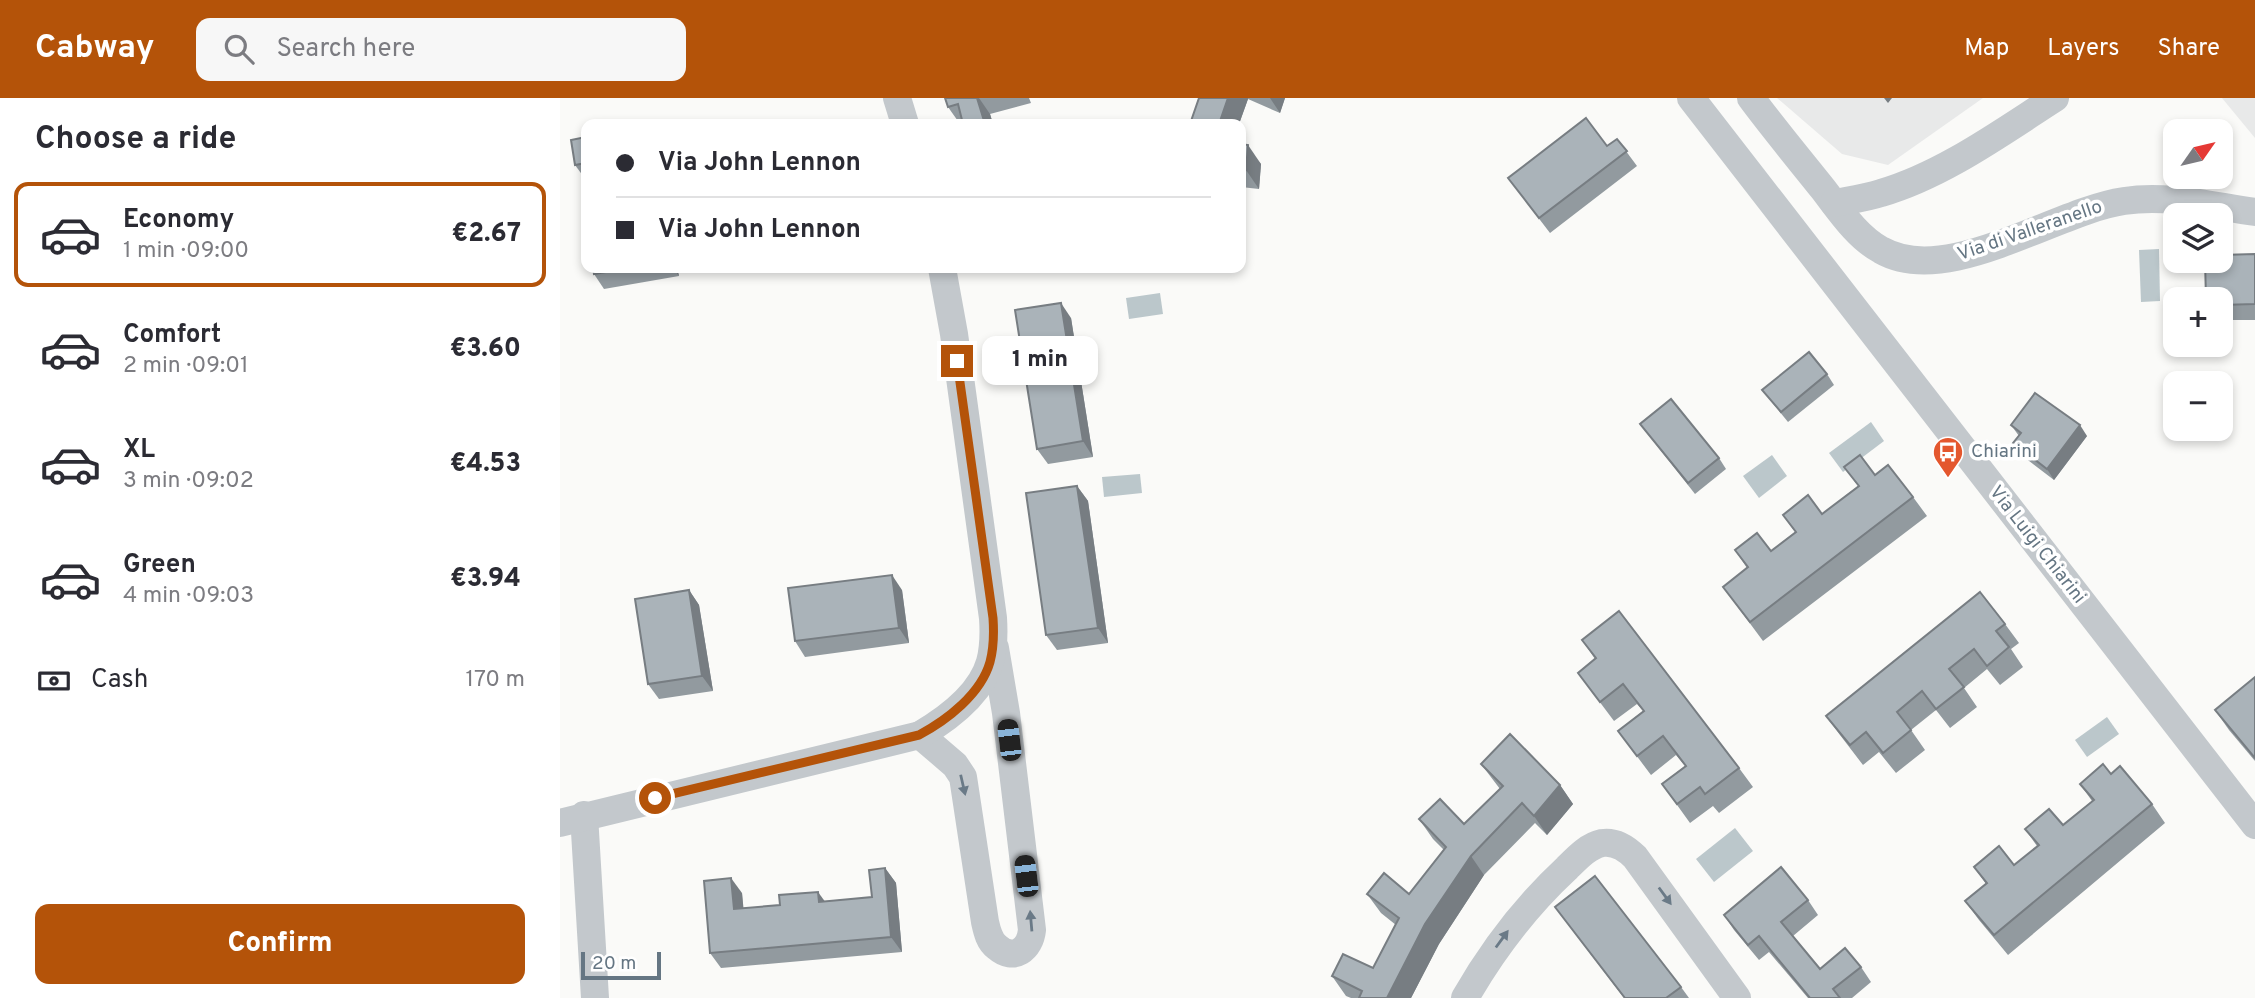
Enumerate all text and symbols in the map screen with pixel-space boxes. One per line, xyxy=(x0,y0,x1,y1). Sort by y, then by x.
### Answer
search box xyxy=(196,18,686,81)
text: Cabway xyxy=(35,28,154,70)
icon: search xyxy=(220,30,258,68)
text: Search here xyxy=(276,33,415,66)
text: Map xyxy=(1964,34,2009,64)
text: Layers xyxy=(2047,34,2119,64)
text: Share xyxy=(2157,34,2220,64)
north arrow xyxy=(2163,119,2233,189)
map controls xyxy=(2163,119,2233,441)
text: Choose a ride xyxy=(35,120,236,160)
text: Via John Lennon xyxy=(658,147,861,180)
street label: Via di Valleranello xyxy=(1955,195,2105,267)
icon: car xyxy=(39,203,102,266)
button: layers xyxy=(2163,203,2233,273)
text: Economy xyxy=(123,204,234,237)
text: Via John Lennon xyxy=(658,214,861,247)
text: €2.67 xyxy=(452,218,521,251)
text: 1 min · 09:00 xyxy=(123,237,249,266)
button: + xyxy=(2163,287,2233,357)
icon: car xyxy=(39,318,102,381)
text: Comfort xyxy=(123,319,221,352)
text: €3.60 xyxy=(450,333,521,366)
callout: 1 min xyxy=(982,336,1097,386)
route end xyxy=(941,345,973,377)
text: 1 min xyxy=(1012,346,1068,375)
text: 2 min · 09:01 xyxy=(123,352,249,381)
button: − xyxy=(2163,371,2233,441)
icon: car xyxy=(39,433,102,496)
text: XL xyxy=(123,434,155,467)
bus stop icon: Chiarini xyxy=(1931,435,1965,479)
place label: Chiarini xyxy=(1971,440,2037,464)
text: €4.53 xyxy=(450,448,521,481)
text: 3 min · 09:02 xyxy=(123,467,254,496)
street label: Via Luigi Chiarini xyxy=(1983,481,2091,609)
icon: car xyxy=(39,548,102,611)
text: Green xyxy=(123,549,196,582)
text: €3.94 xyxy=(450,563,521,596)
text: 4 min · 09:03 xyxy=(123,582,254,611)
icon: cash xyxy=(35,662,73,700)
text: Cash xyxy=(91,664,148,697)
text: 170 m xyxy=(466,666,525,695)
car xyxy=(997,718,1022,762)
one-way arrow xyxy=(958,774,969,796)
route start xyxy=(639,782,671,814)
car xyxy=(1014,854,1039,898)
one-way arrow xyxy=(1658,887,1672,905)
button: Confirm xyxy=(35,904,525,984)
one-way arrow xyxy=(1025,910,1036,932)
one-way arrow xyxy=(1494,930,1508,948)
scale bar xyxy=(581,949,662,981)
text: 20 m xyxy=(592,952,636,976)

